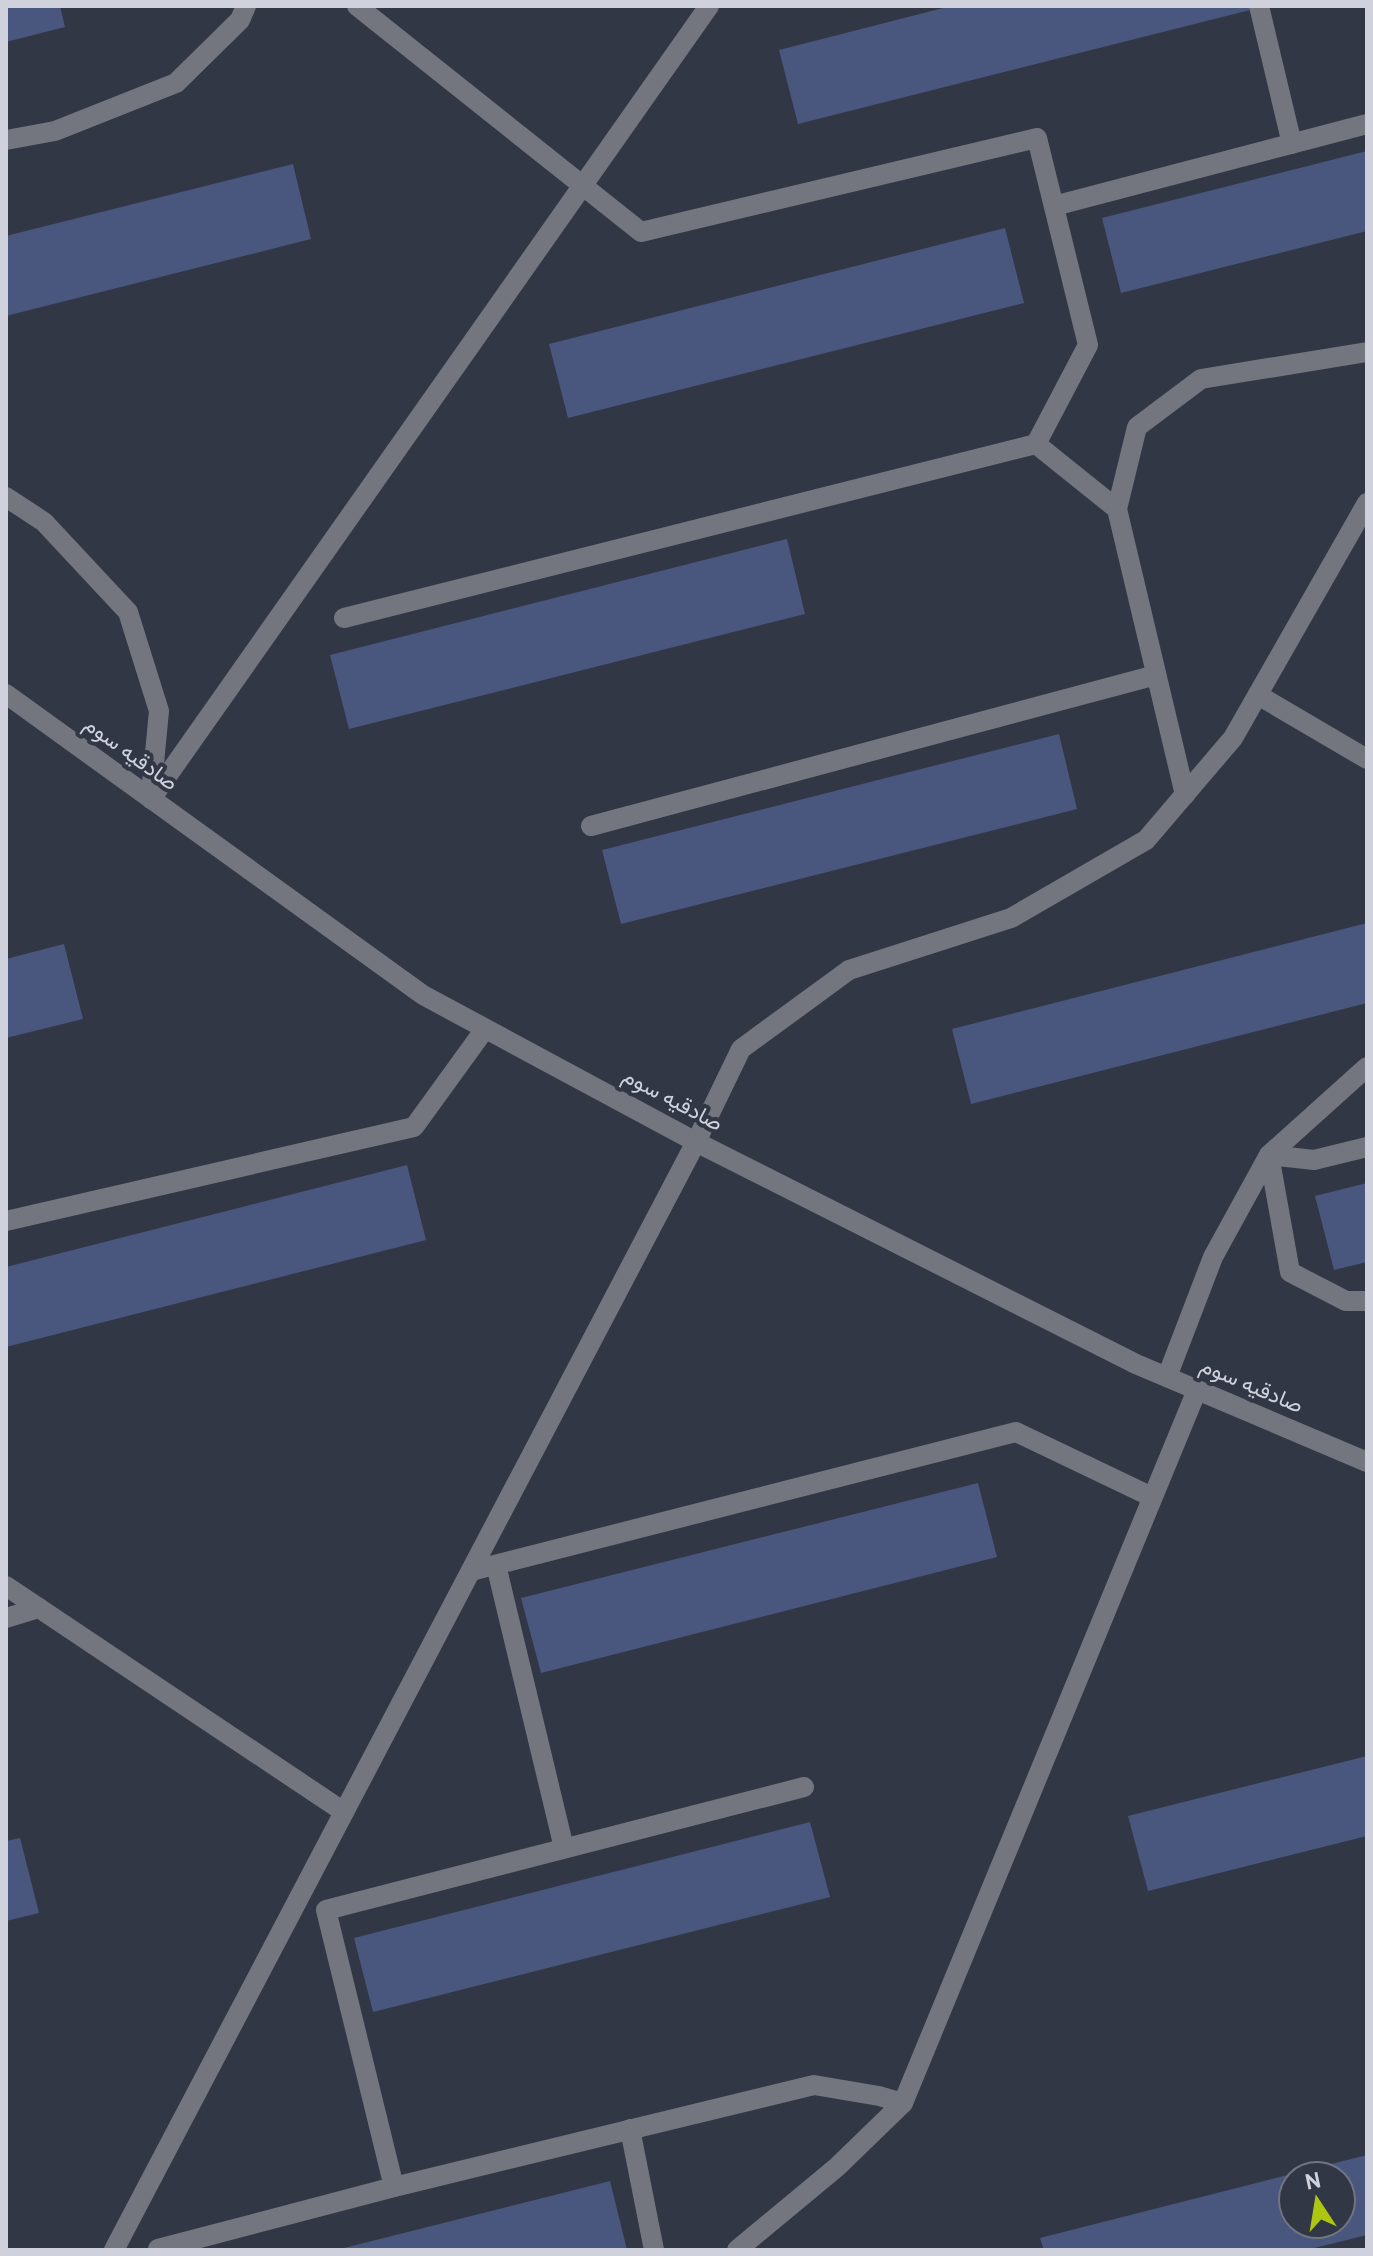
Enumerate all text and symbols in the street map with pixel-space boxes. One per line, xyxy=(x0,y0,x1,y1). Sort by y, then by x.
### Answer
street label: صادقیه سوم xyxy=(78,712,182,798)
street label: صادقیه سوم xyxy=(617,1063,727,1139)
street label: صادقیه سوم xyxy=(1195,1353,1307,1421)
north arrow xyxy=(1277,2160,1357,2240)
text: N xyxy=(1303,2168,1324,2198)

